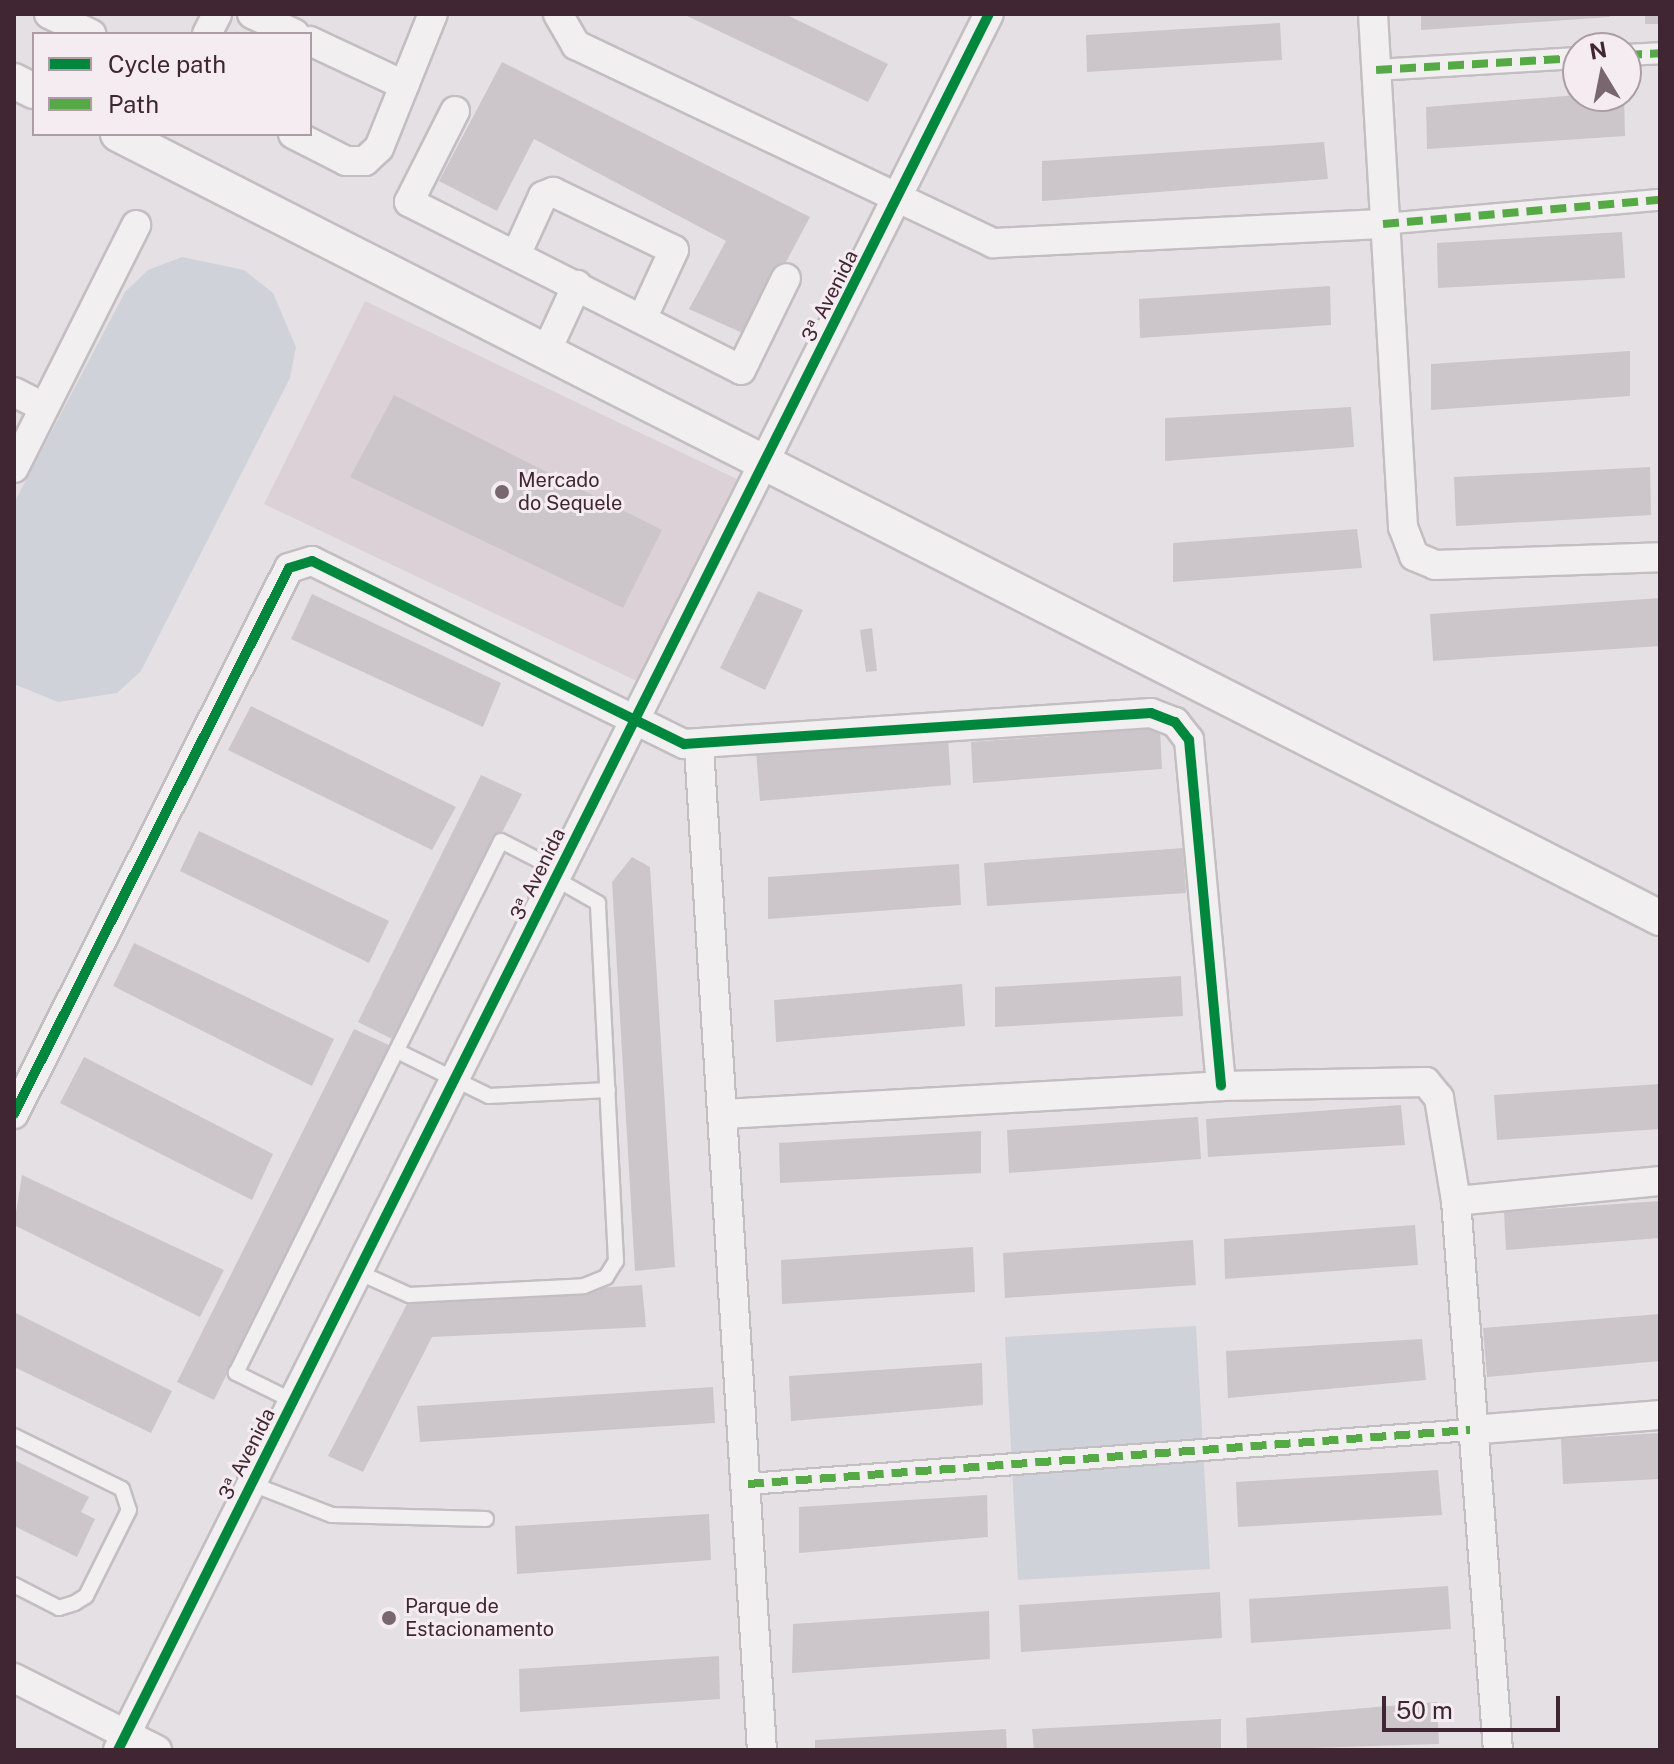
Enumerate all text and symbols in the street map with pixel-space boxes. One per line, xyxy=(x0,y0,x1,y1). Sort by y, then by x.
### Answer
legend xyxy=(32,32,312,136)
north arrow xyxy=(1562,32,1642,112)
text: N xyxy=(1587,36,1609,65)
text: Cycle path xyxy=(108,50,226,78)
text: Path xyxy=(108,90,159,118)
street label: 3ª Avenida xyxy=(797,246,863,346)
place label: Mercado do Sequele xyxy=(518,468,623,515)
marker: Mercado do Sequele xyxy=(493,483,511,501)
street label: 3ª Avenida xyxy=(505,824,571,924)
street label: 3ª Avenida xyxy=(214,1404,280,1504)
place label: Parque de Estacionamento xyxy=(405,1594,554,1641)
marker: Parque de Estacionamento xyxy=(380,1609,398,1627)
scale bar xyxy=(1386,1680,1564,1730)
text: 50 m xyxy=(1396,1696,1453,1724)

